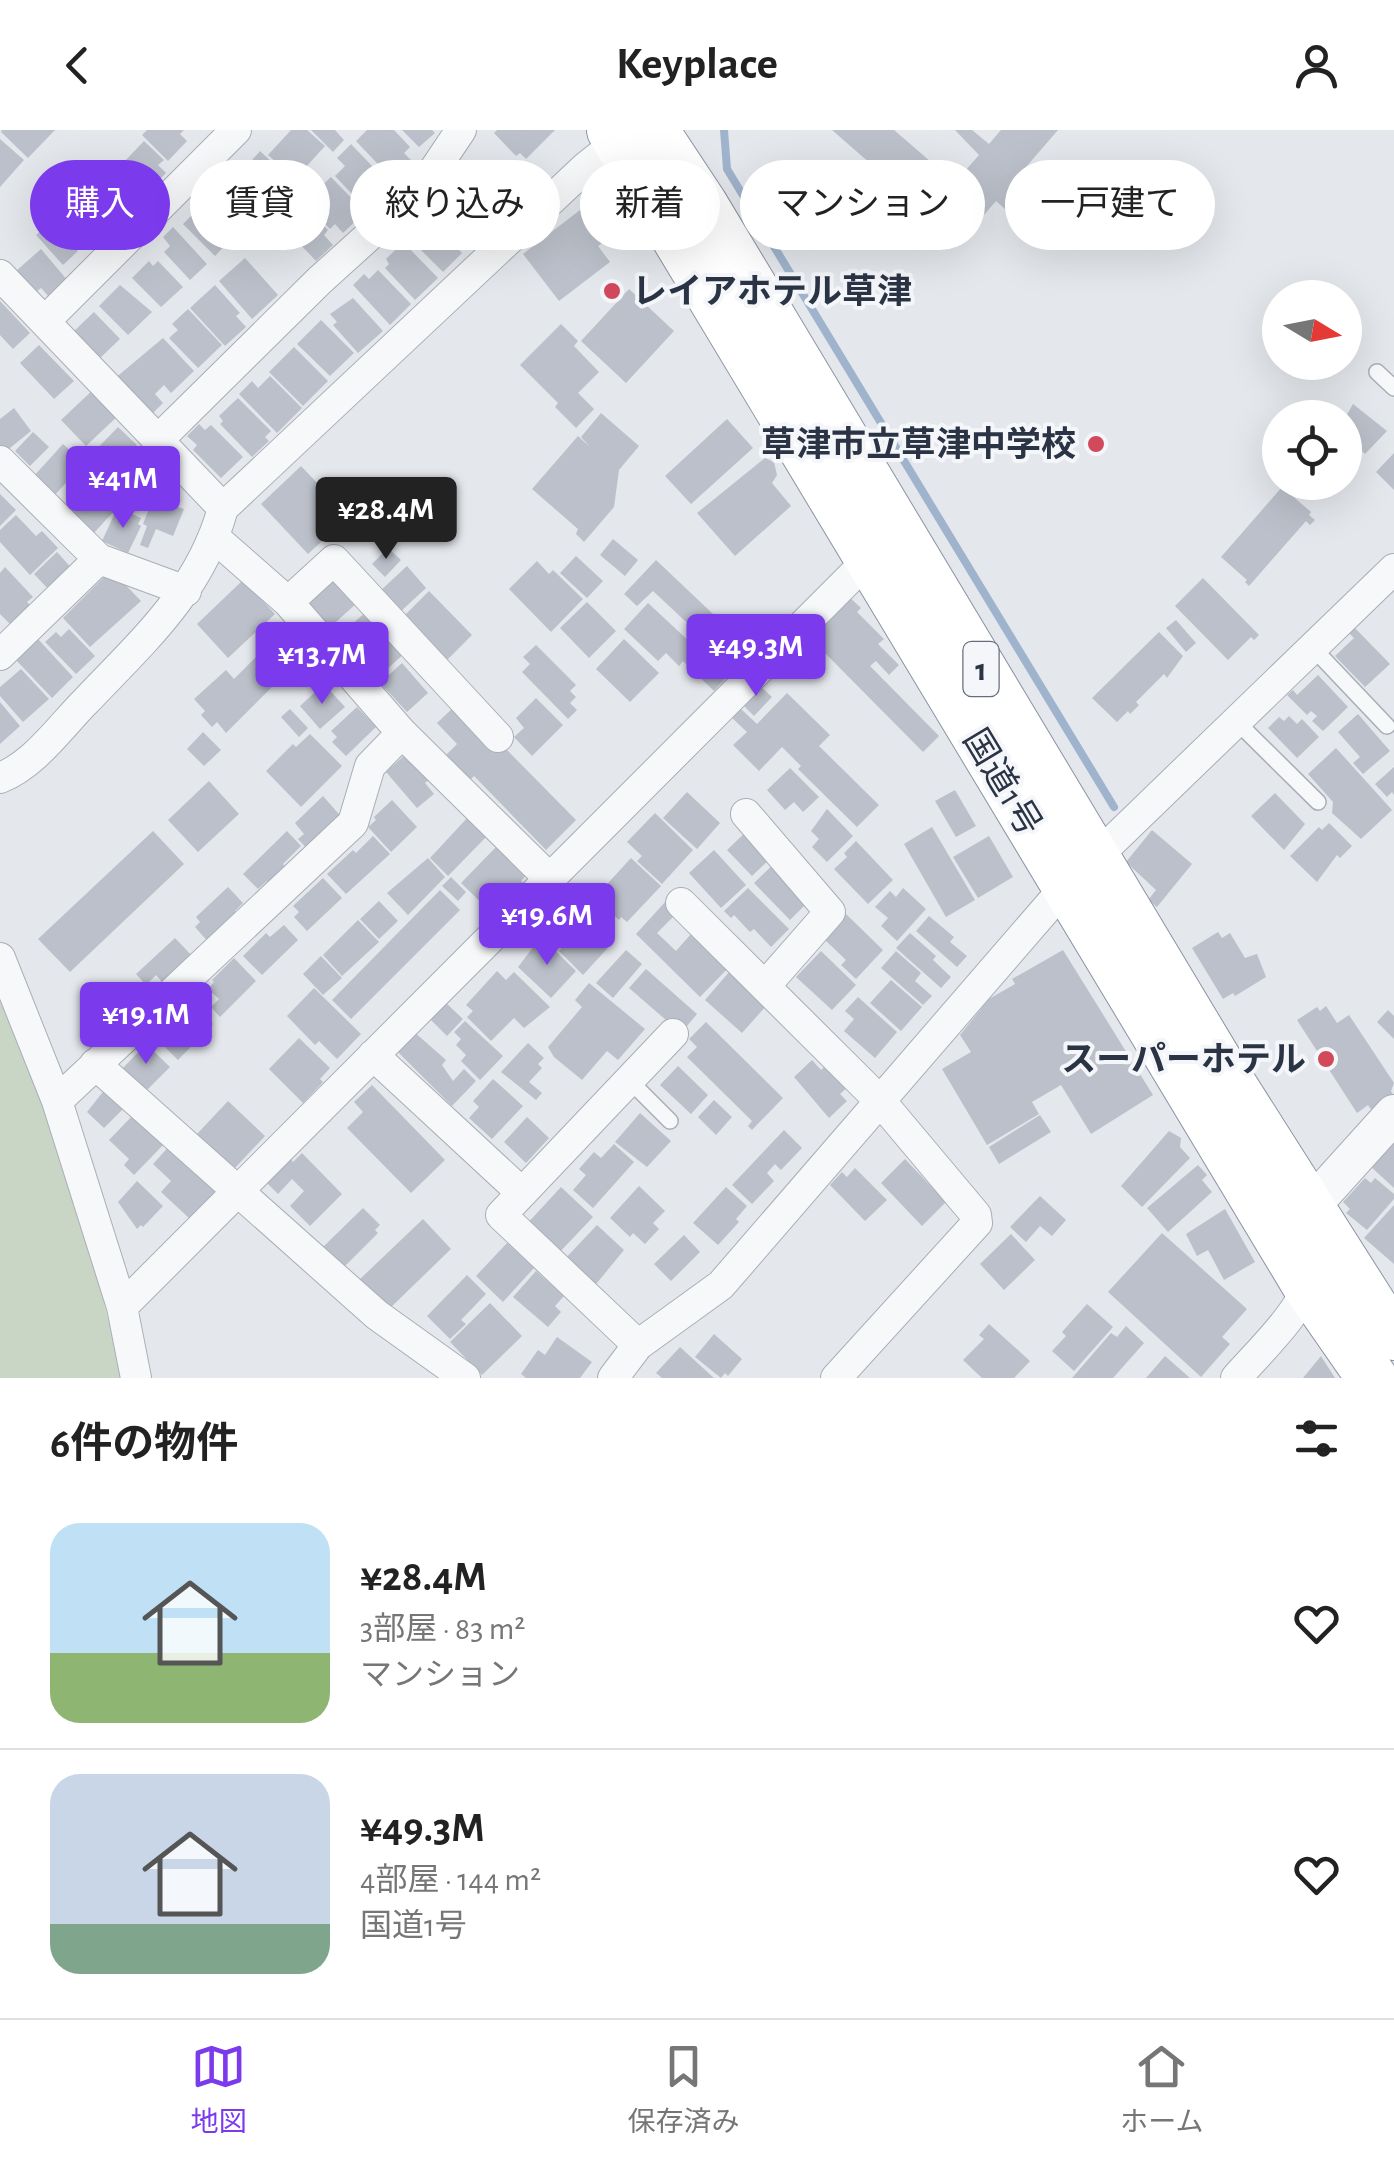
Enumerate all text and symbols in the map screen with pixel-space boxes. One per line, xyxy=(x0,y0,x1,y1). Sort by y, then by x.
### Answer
icon: back xyxy=(50,38,105,93)
icon: person xyxy=(1289,38,1344,93)
text: Keyplace xyxy=(616,42,778,87)
chip: 購入 xyxy=(30,160,170,250)
chip: 賃貸 xyxy=(190,160,330,250)
chip: 絞り込み xyxy=(350,160,560,250)
chip: 新着 xyxy=(580,160,720,250)
chip: マンション xyxy=(740,160,985,250)
chip: 一戸建て xyxy=(1005,160,1215,250)
place label: レイアホテル草津 xyxy=(632,273,912,310)
marker: レイアホテル草津 xyxy=(601,280,623,302)
north arrow xyxy=(1262,280,1362,380)
map controls xyxy=(1262,280,1362,500)
button: locate xyxy=(1262,400,1362,500)
place label: 草津市立草津中学校 xyxy=(761,425,1076,463)
marker: 草津市立草津中学校 xyxy=(1085,433,1107,455)
pin: ¥41M xyxy=(64,446,182,531)
text: ¥41M xyxy=(88,462,158,494)
pin: ¥28.4M xyxy=(305,477,467,562)
text: ¥28.4M xyxy=(338,493,434,525)
pin: ¥49.3M xyxy=(675,614,837,699)
pin: ¥13.7M xyxy=(241,622,403,707)
text: ¥49.3M xyxy=(708,630,804,662)
text: ¥13.7M xyxy=(278,638,366,670)
road number: 1 xyxy=(964,642,998,696)
street label: 国道1号 xyxy=(957,723,1049,842)
pin: ¥19.6M xyxy=(466,883,628,968)
text: ¥19.6M xyxy=(501,899,593,931)
pin: ¥19.1M xyxy=(65,982,227,1067)
text: ¥19.1M xyxy=(102,998,190,1030)
place label: スーパーホテル xyxy=(1061,1041,1306,1078)
marker: スーパーホテル xyxy=(1315,1048,1337,1070)
icon: filters xyxy=(1289,1411,1344,1466)
text: 6件の物件 xyxy=(50,1423,238,1465)
text: ¥28.4M xyxy=(360,1556,487,1598)
icon: home xyxy=(130,1563,250,1683)
icon: heart xyxy=(1289,1596,1344,1651)
text: 3部屋 · 83 m² xyxy=(360,1613,525,1645)
text: マンション xyxy=(360,1659,520,1691)
text: ¥49.3M xyxy=(360,1807,485,1849)
icon: home xyxy=(130,1814,250,1934)
icon: heart xyxy=(1289,1847,1344,1902)
text: 4部屋 · 144 m² xyxy=(360,1864,541,1896)
text: 国道1号 xyxy=(360,1910,467,1942)
tab: 地図 xyxy=(190,2039,246,2140)
tab: 保存済み xyxy=(627,2039,739,2140)
tab: ホーム xyxy=(1120,2039,1204,2140)

